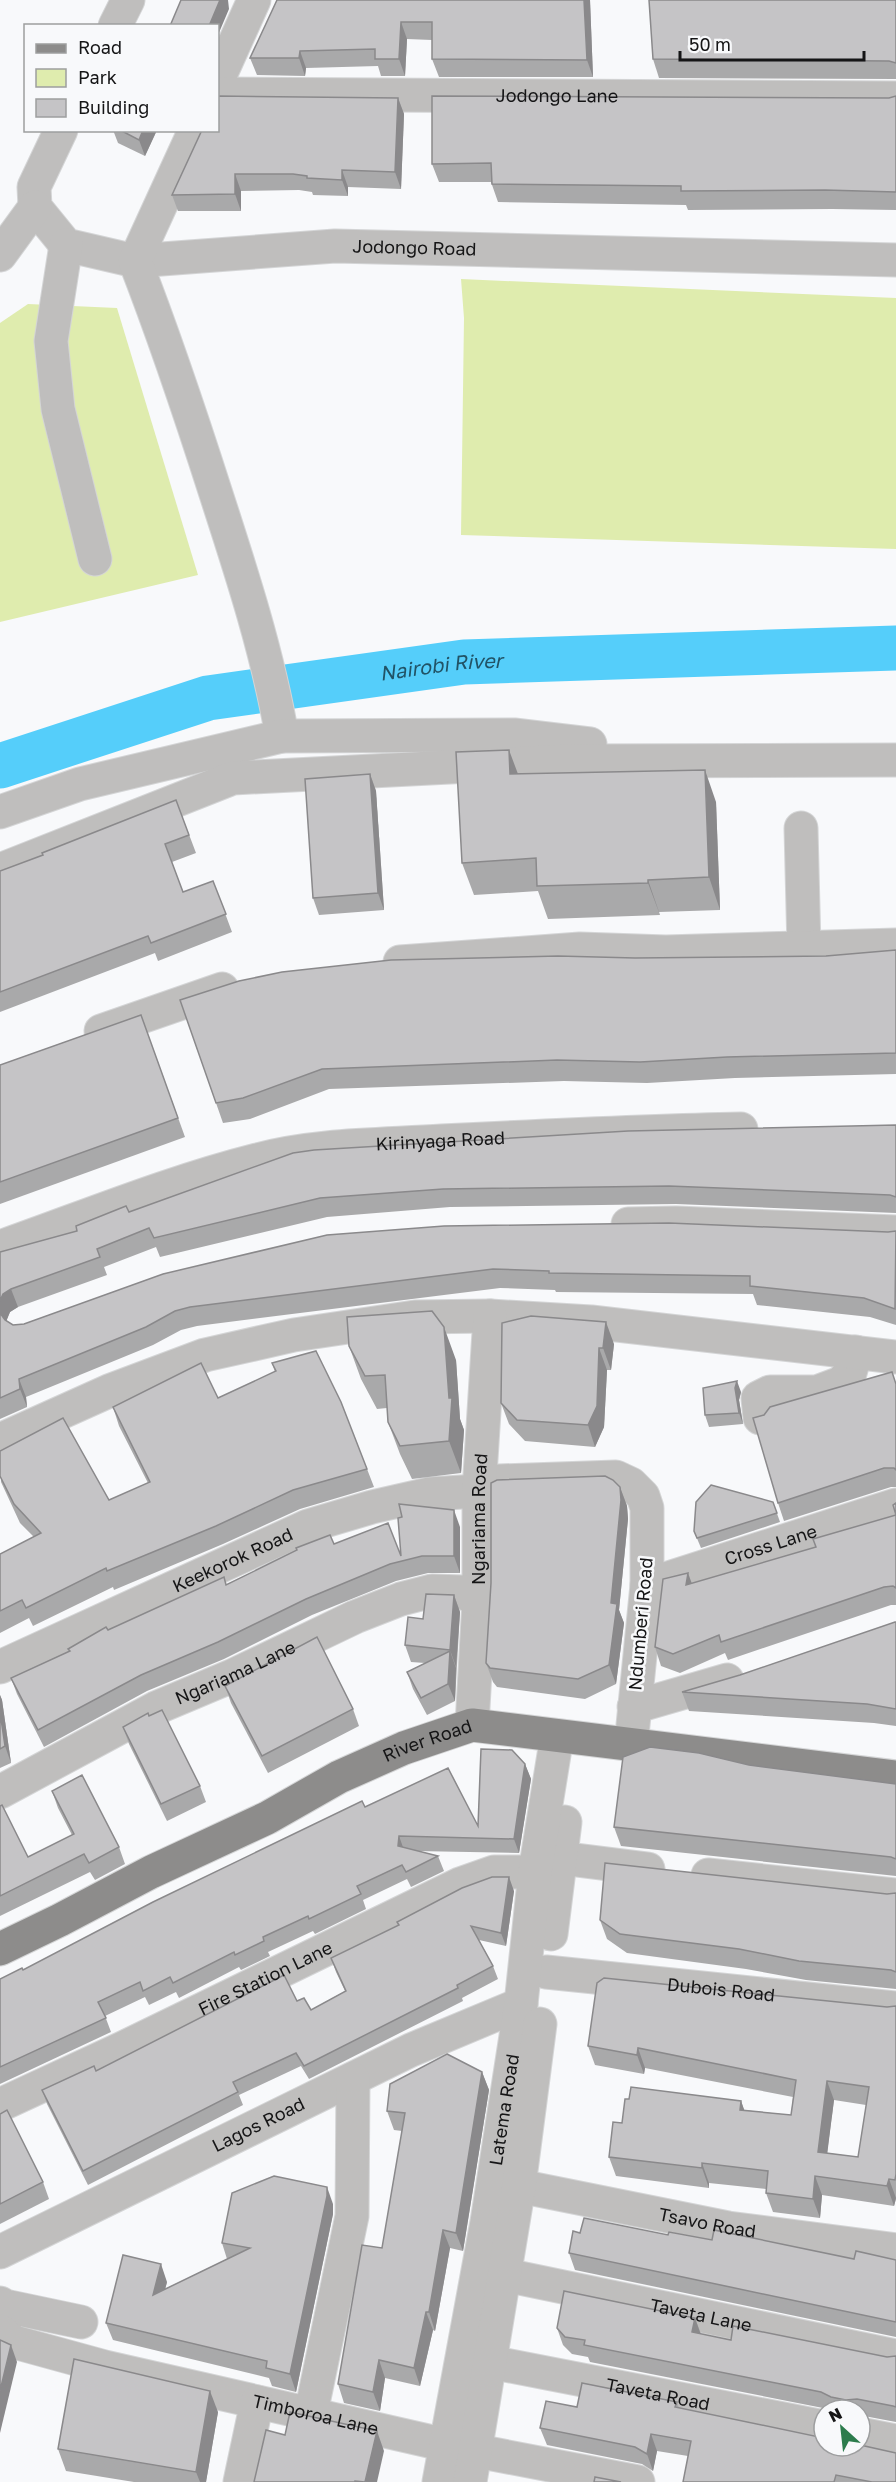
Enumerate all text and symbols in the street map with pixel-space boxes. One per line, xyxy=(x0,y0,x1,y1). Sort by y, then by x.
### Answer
legend xyxy=(24,24,219,132)
scale bar xyxy=(680,24,864,62)
text: 50 m xyxy=(689,33,731,55)
text: Road xyxy=(78,36,122,58)
text: Park xyxy=(78,66,117,88)
street label: Jodongo Lane xyxy=(496,84,618,106)
text: Building xyxy=(78,96,149,118)
street label: Jodongo Road xyxy=(352,234,477,260)
water label: Nairobi River xyxy=(378,648,506,685)
street label: Kirinyaga Road xyxy=(375,1126,505,1154)
street label: Ngariama Road xyxy=(467,1453,491,1585)
street label: Cross Lane xyxy=(722,1519,819,1569)
street label: Keekorok Road xyxy=(169,1522,296,1597)
street label: Ndumberi Road xyxy=(623,1556,657,1691)
street label: Ngariama Lane xyxy=(172,1635,299,1709)
street label: River Road xyxy=(379,1714,474,1766)
street label: Fire Station Lane xyxy=(194,1936,336,2020)
street label: Dubois Road xyxy=(666,1973,776,2006)
street label: Latema Road xyxy=(484,2052,523,2167)
street label: Lagos Road xyxy=(208,2092,308,2156)
street label: Tsavo Road xyxy=(657,2202,757,2242)
street label: Taveta Lane xyxy=(648,2293,754,2336)
street label: Taveta Road xyxy=(604,2373,712,2415)
street label: Timboroa Lane xyxy=(251,2389,381,2439)
north arrow xyxy=(812,2398,872,2458)
text: N xyxy=(825,2403,845,2426)

